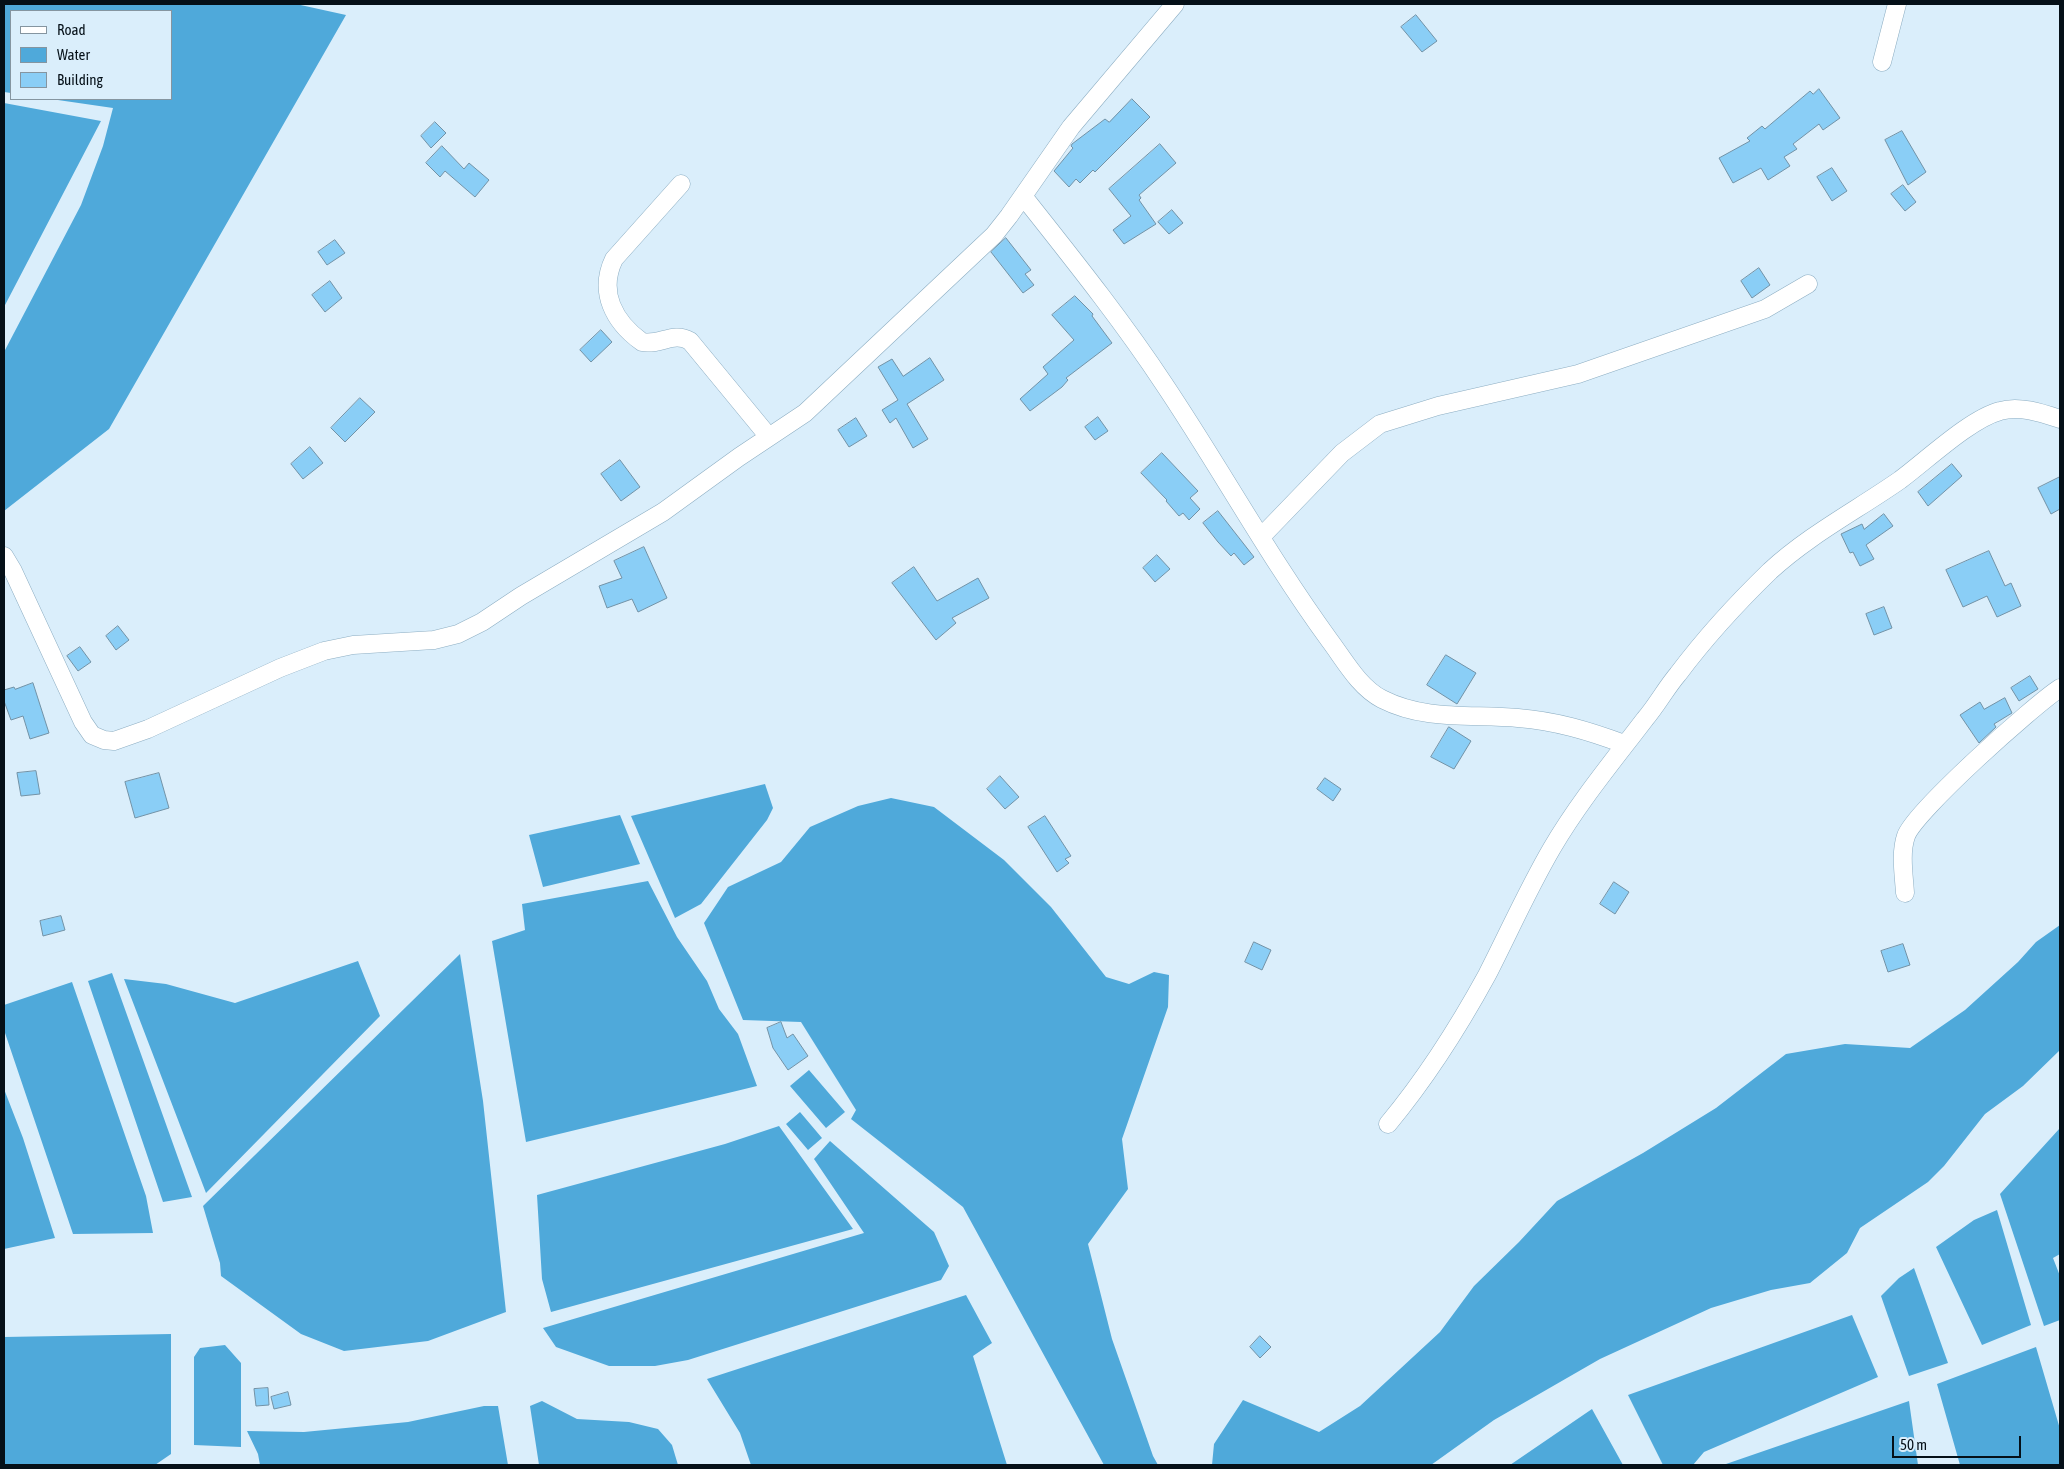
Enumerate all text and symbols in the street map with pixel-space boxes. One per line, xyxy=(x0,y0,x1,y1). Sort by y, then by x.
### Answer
legend xyxy=(10,10,172,100)
text: Road xyxy=(57,21,86,38)
text: Water xyxy=(57,46,90,63)
text: Building xyxy=(57,71,103,88)
scale bar xyxy=(1894,1426,2023,1458)
text: 50 m xyxy=(1900,1436,1927,1453)

